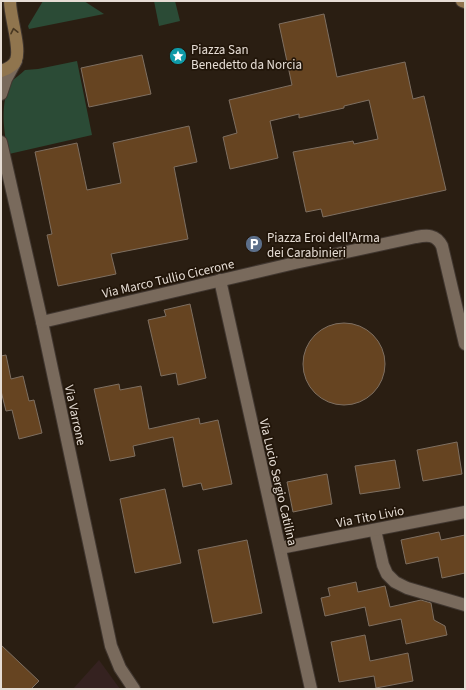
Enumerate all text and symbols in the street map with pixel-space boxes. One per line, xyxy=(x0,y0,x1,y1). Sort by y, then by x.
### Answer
one-way arrow xyxy=(10,28,19,34)
place label: Piazza San Benedetto da Norcia xyxy=(191,41,302,74)
place icon: Piazza San Benedetto da Norcia xyxy=(168,46,188,66)
place label: Piazza Eroi dell'Arma dei Carabinieri xyxy=(267,229,380,262)
parking icon: Piazza Eroi dell'Arma dei Carabinieri xyxy=(244,234,264,254)
street label: Via Marco Tullio Cicerone xyxy=(100,255,236,303)
street label: Via Varrone xyxy=(60,383,90,447)
street label: Via Lucio Sergio Catilina xyxy=(255,417,301,547)
street label: Via Tito Livio xyxy=(335,502,406,532)

